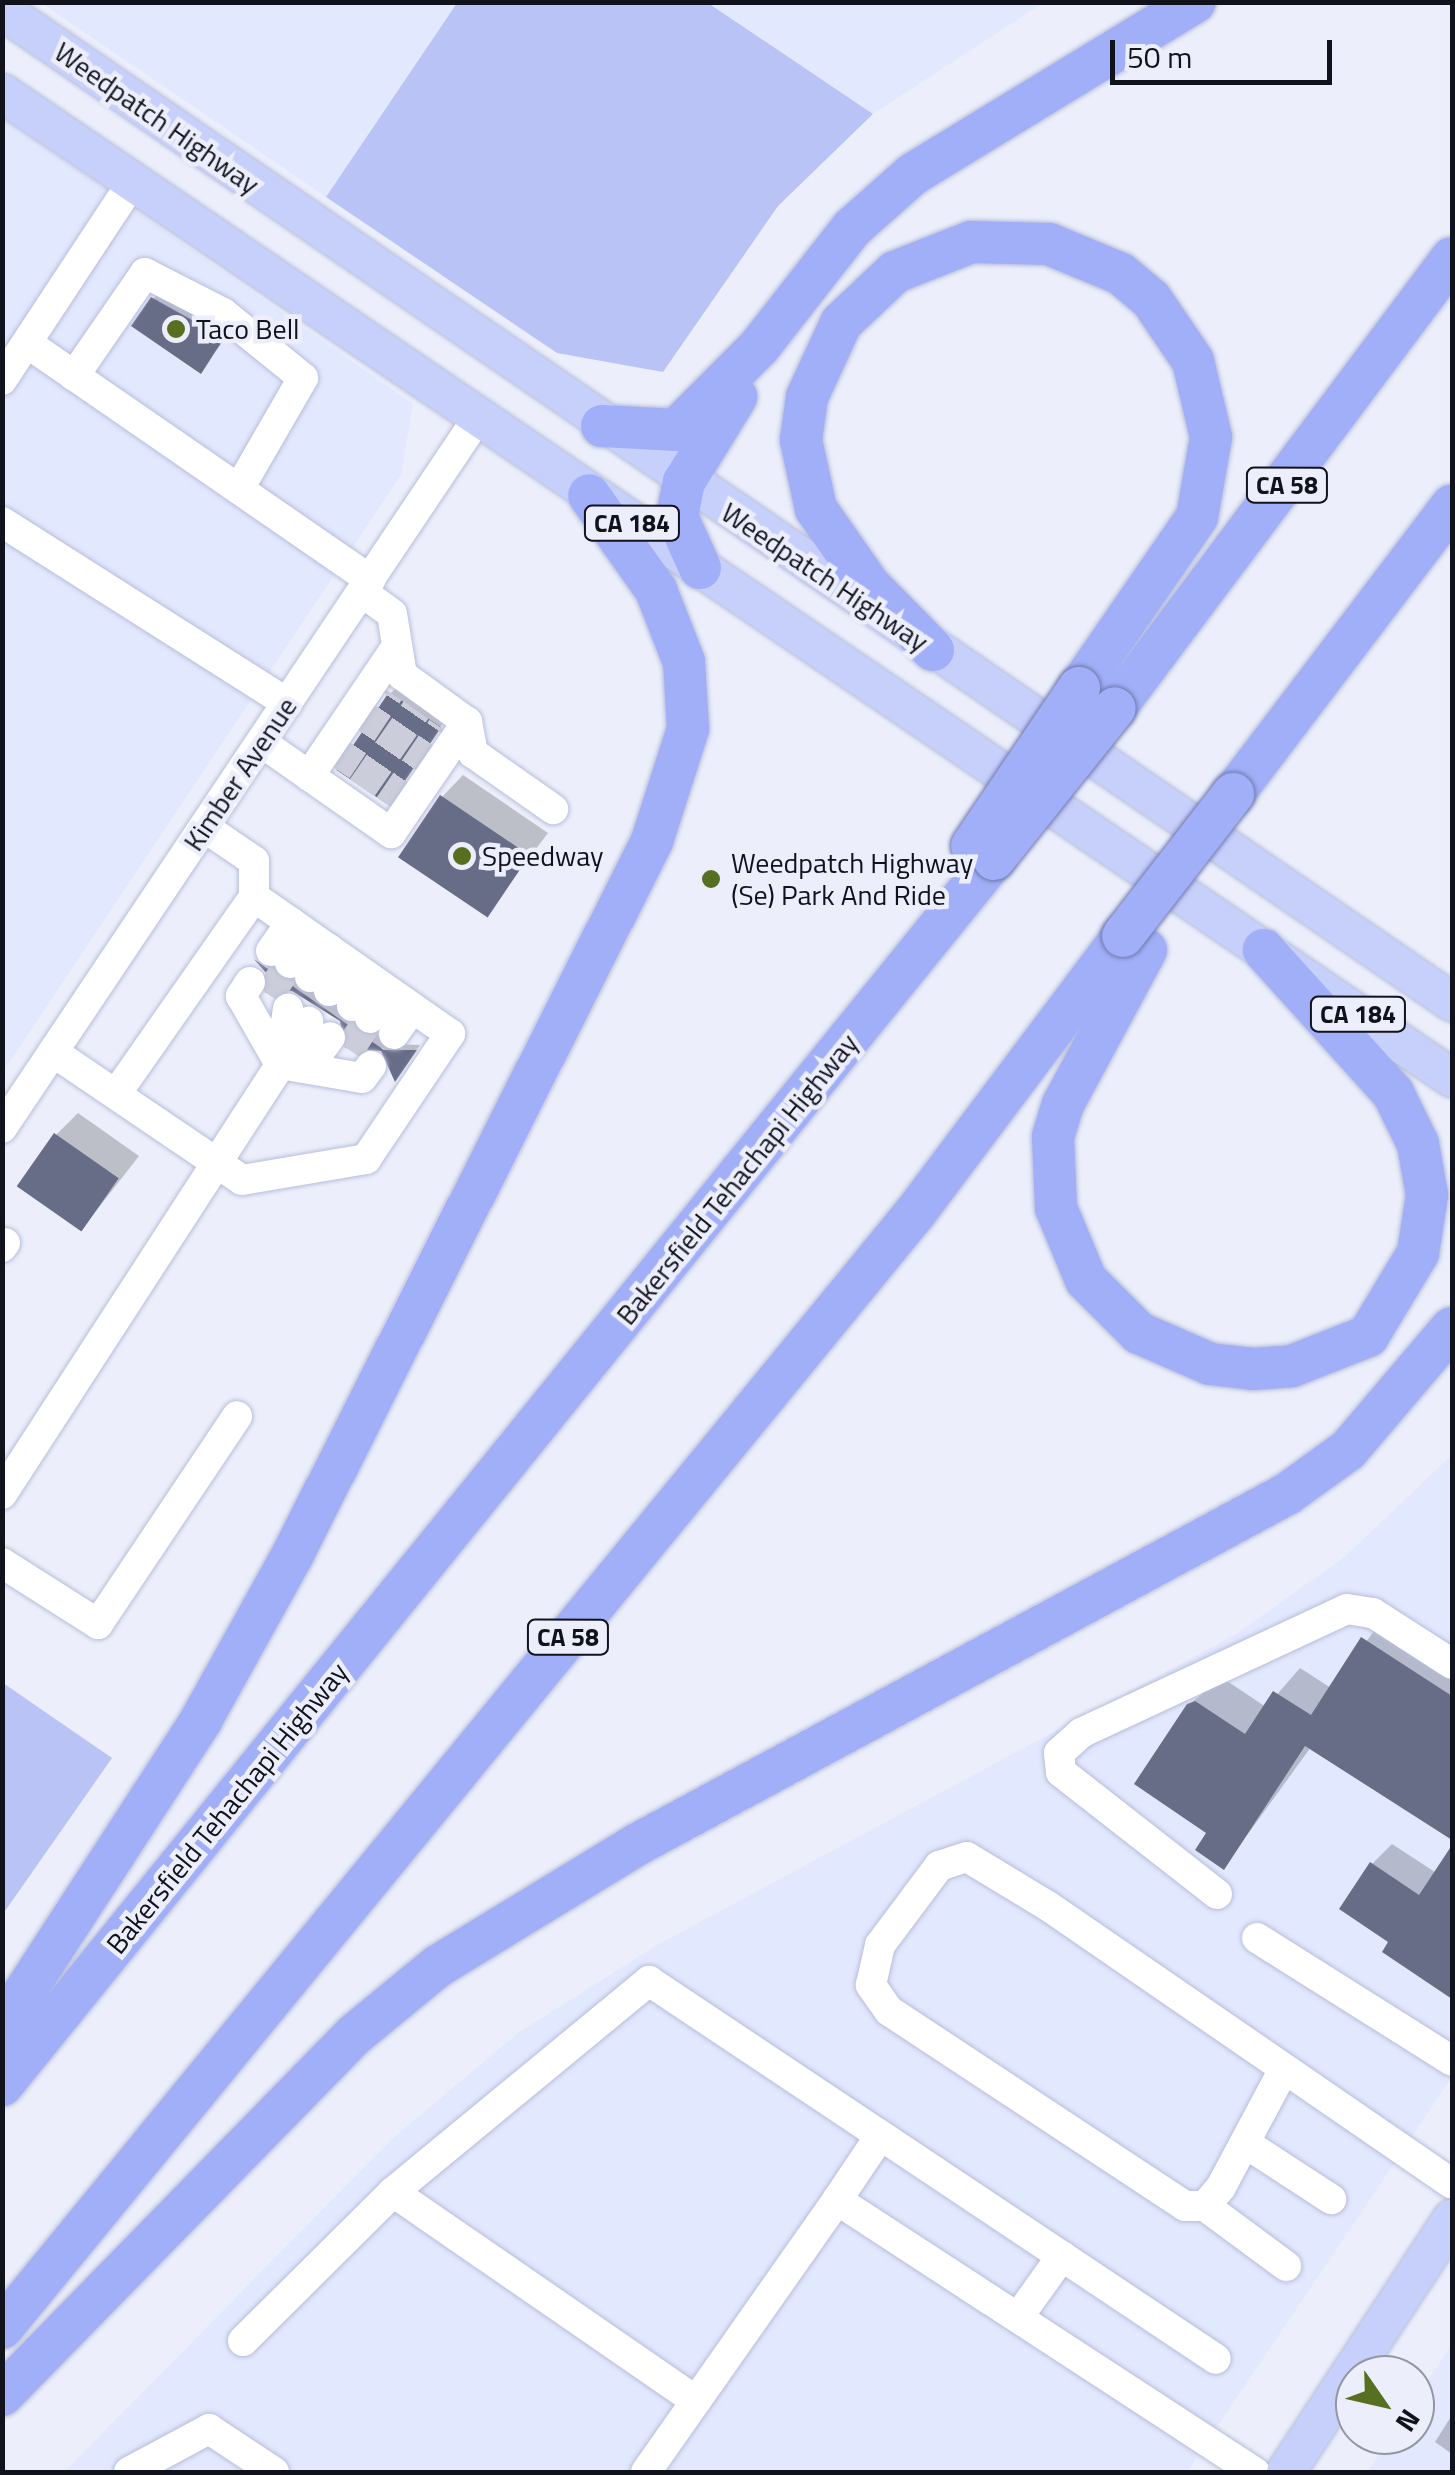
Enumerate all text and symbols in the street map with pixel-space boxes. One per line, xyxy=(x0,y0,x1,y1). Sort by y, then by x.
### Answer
scale bar xyxy=(1115,20,1338,82)
text: 50 m xyxy=(1127,34,1192,80)
street label: Weedpatch Highway xyxy=(48,35,266,201)
place label: Taco Bell xyxy=(196,312,300,346)
marker: Taco Bell xyxy=(165,318,187,340)
road number: CA 58 xyxy=(1244,465,1330,505)
street label: Weedpatch Highway xyxy=(715,495,935,659)
road number: CA 184 xyxy=(582,503,682,543)
street label: Kimber Avenue xyxy=(176,691,304,857)
place label: Speedway xyxy=(482,839,604,873)
marker: Speedway xyxy=(451,845,473,867)
place label: Weedpatch Highway (Se) Park And Ride xyxy=(731,846,973,912)
marker: Weedpatch Highway (Se) Park And Ride xyxy=(700,868,722,890)
road number: CA 184 xyxy=(1308,994,1408,1034)
street label: Bakersfield Tehachapi Highway xyxy=(609,1027,865,1331)
road number: CA 58 xyxy=(526,1617,610,1657)
street label: Bakersfield Tehachapi Highway xyxy=(99,1656,355,1960)
north arrow xyxy=(1335,2355,1435,2455)
text: N xyxy=(1385,2401,1432,2441)

